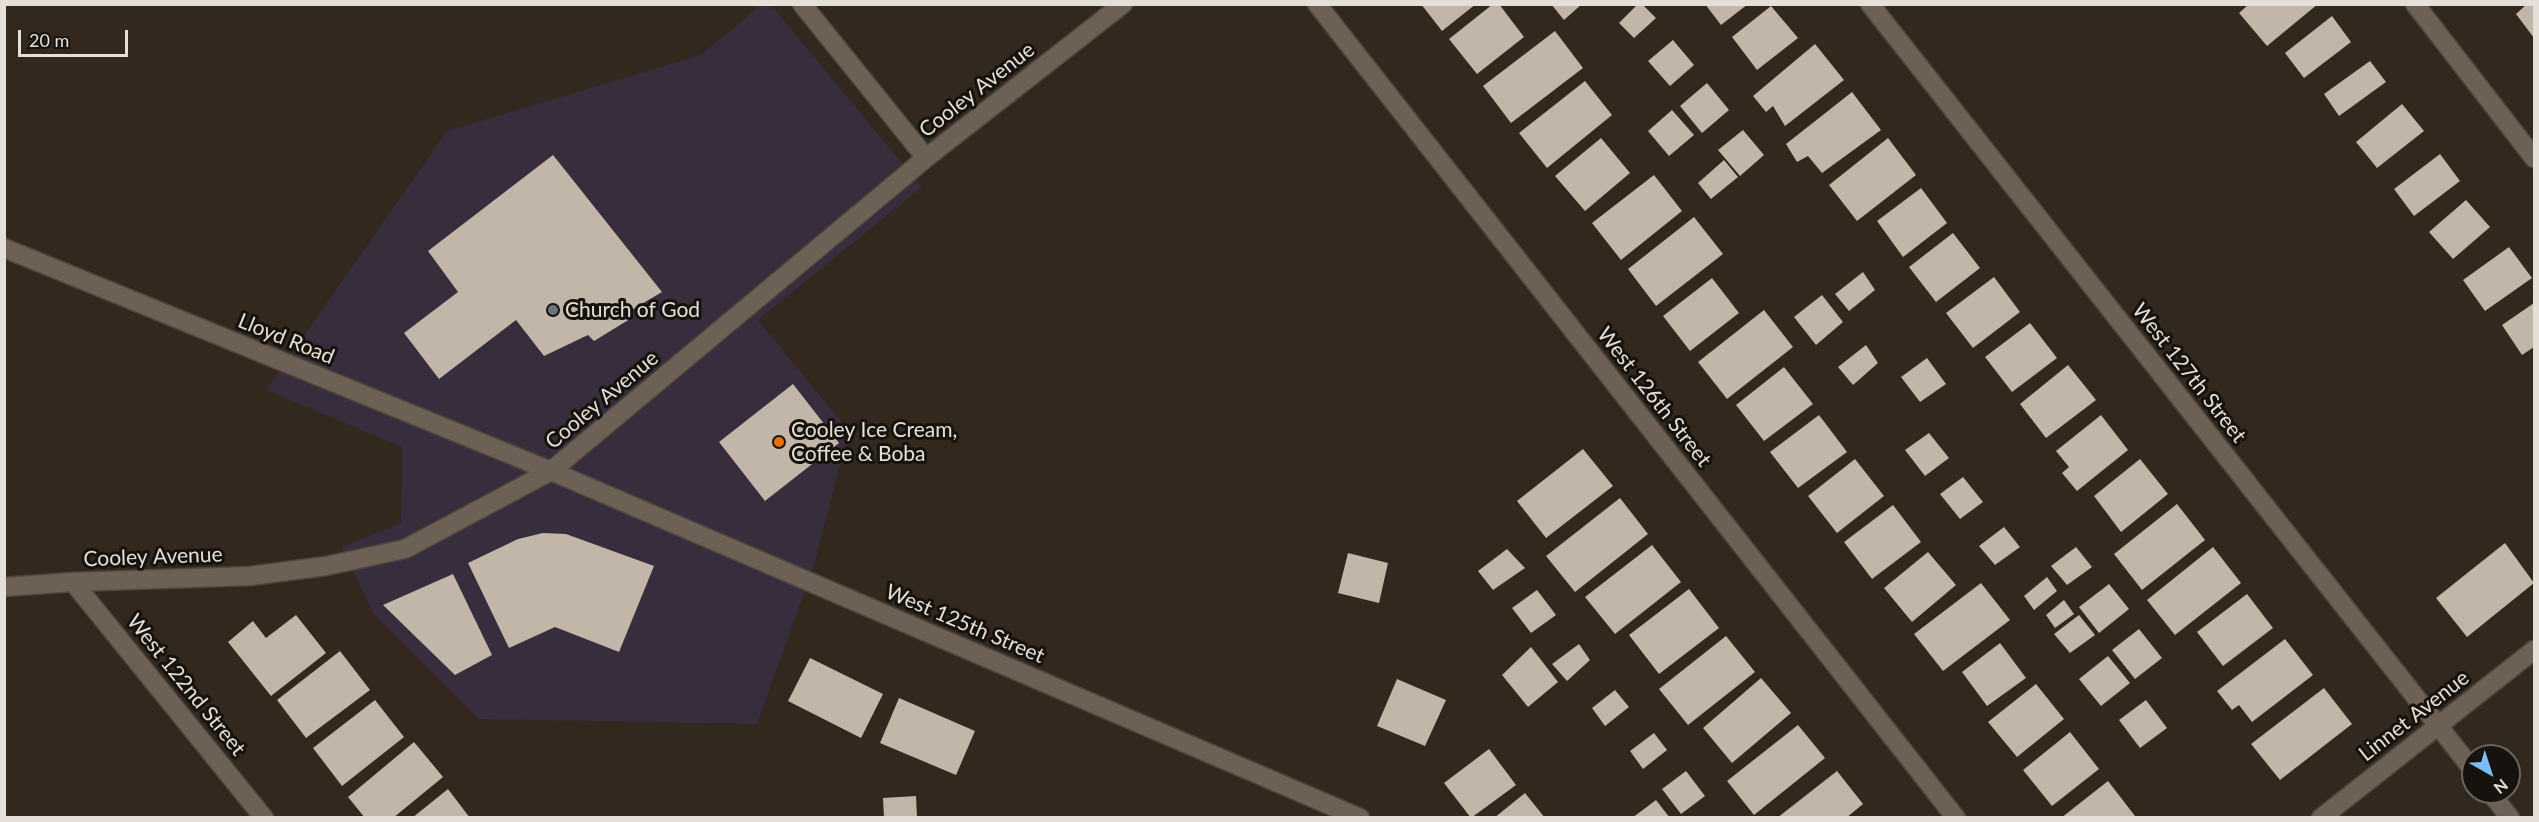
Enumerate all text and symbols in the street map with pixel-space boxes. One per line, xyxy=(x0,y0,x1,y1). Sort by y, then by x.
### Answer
scale bar xyxy=(21,18,130,56)
text: 20 m xyxy=(29,29,69,51)
street label: Cooley Avenue xyxy=(914,37,1040,143)
place label: Church of God xyxy=(565,297,700,323)
street label: West 127th Street xyxy=(2127,298,2251,448)
marker: Church of God xyxy=(546,303,560,317)
street label: Lloyd Road xyxy=(234,308,338,370)
street label: West 126th Street xyxy=(1592,322,1716,472)
street label: Cooley Avenue xyxy=(541,346,663,454)
place label: Cooley Ice Cream, Coffee & Boba xyxy=(791,417,957,467)
marker: Cooley Ice Cream, Coffee & Boba xyxy=(772,435,786,449)
street label: Cooley Avenue xyxy=(83,542,223,572)
street label: West 125th Street xyxy=(882,579,1048,669)
street label: West 122nd Street xyxy=(121,609,251,761)
street label: Linnet Avenue xyxy=(2354,665,2474,767)
north arrow xyxy=(2461,744,2521,804)
text: N xyxy=(2491,776,2512,798)

